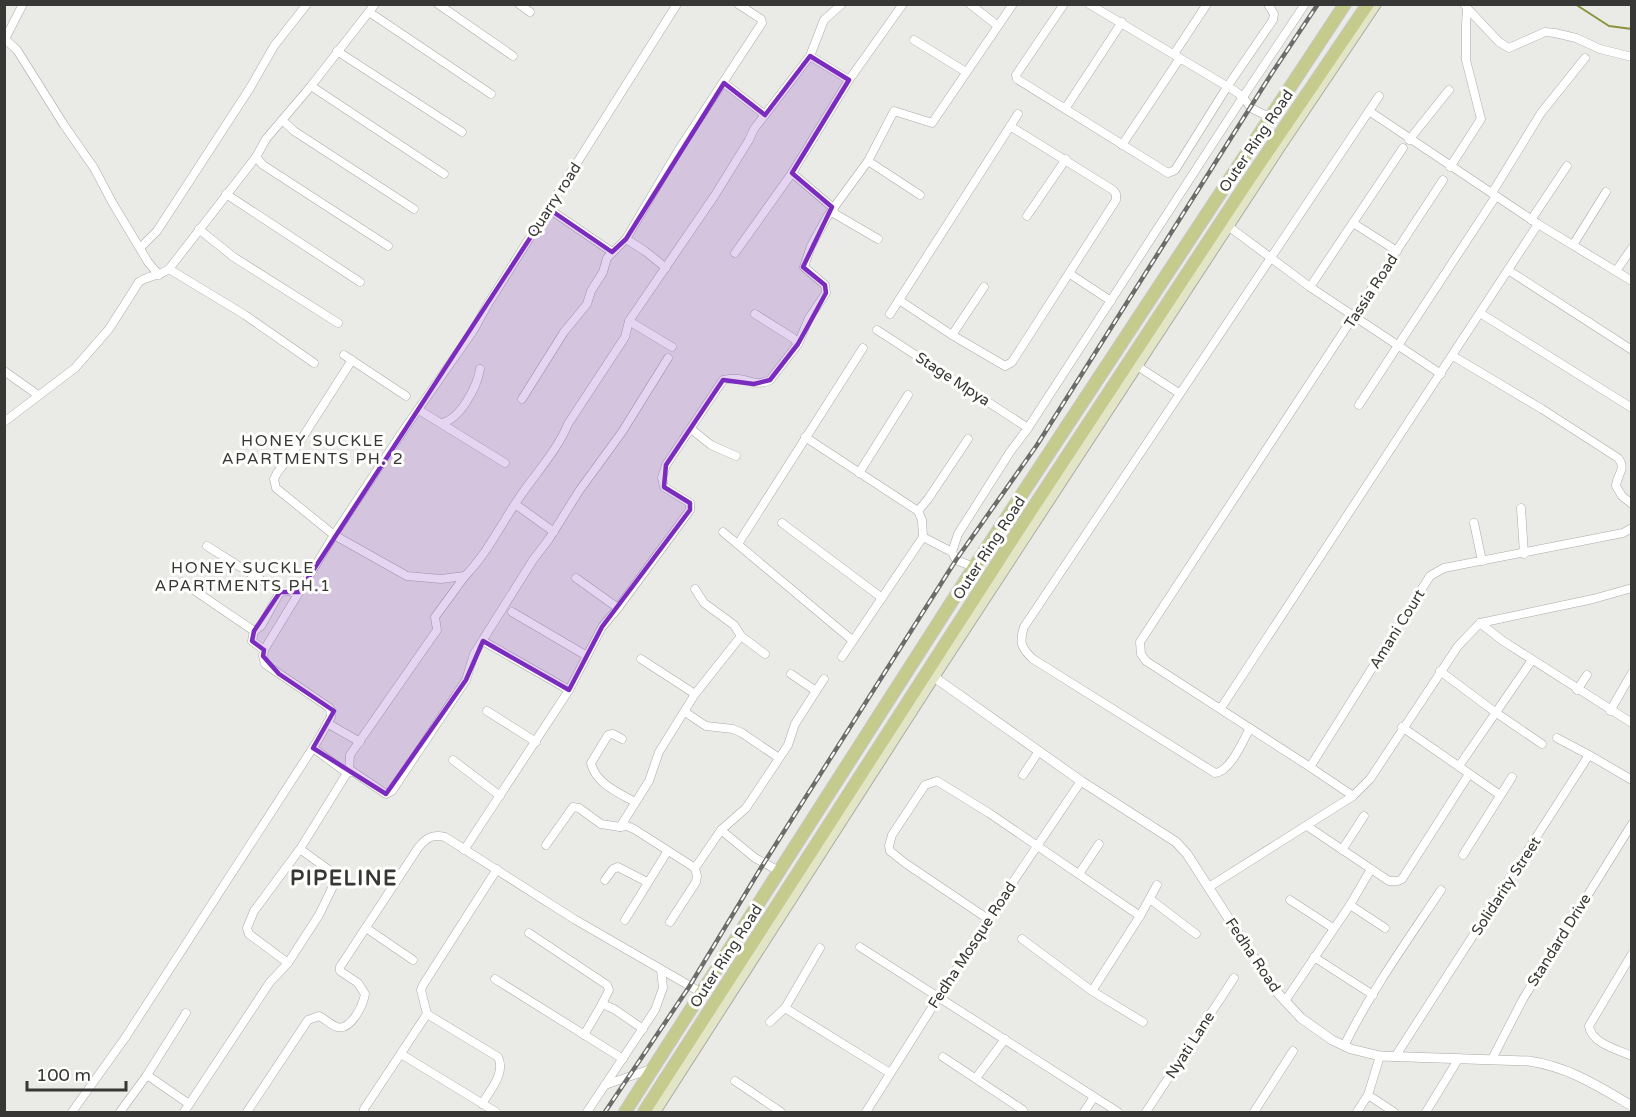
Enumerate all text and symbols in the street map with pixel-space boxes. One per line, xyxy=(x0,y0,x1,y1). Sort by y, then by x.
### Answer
street label: Outer Ring Road xyxy=(1215,86,1297,196)
street label: Quarry road xyxy=(523,159,585,241)
street label: Tassia Road xyxy=(1340,251,1402,331)
street label: Stage Mpya xyxy=(912,348,994,410)
district label: HONEY SUCKLE APARTMENTS PH. 2 xyxy=(222,431,404,469)
street label: Outer Ring Road xyxy=(949,493,1029,603)
district label: HONEY SUCKLE APARTMENTS PH.1 xyxy=(155,558,331,596)
street label: Amani Court xyxy=(1366,586,1429,672)
street label: Solidarity Street xyxy=(1467,833,1545,939)
district label: PIPELINE xyxy=(290,866,398,891)
street label: Fedha Mosque Road xyxy=(924,878,1020,1012)
street label: Standard Drive xyxy=(1523,890,1595,990)
street label: Outer Ring Road xyxy=(686,901,766,1011)
street label: Fedha Road xyxy=(1222,914,1284,996)
street label: Nyati Lane xyxy=(1162,1008,1218,1082)
scale bar xyxy=(27,1054,126,1092)
text: 100 m xyxy=(36,1064,91,1086)

